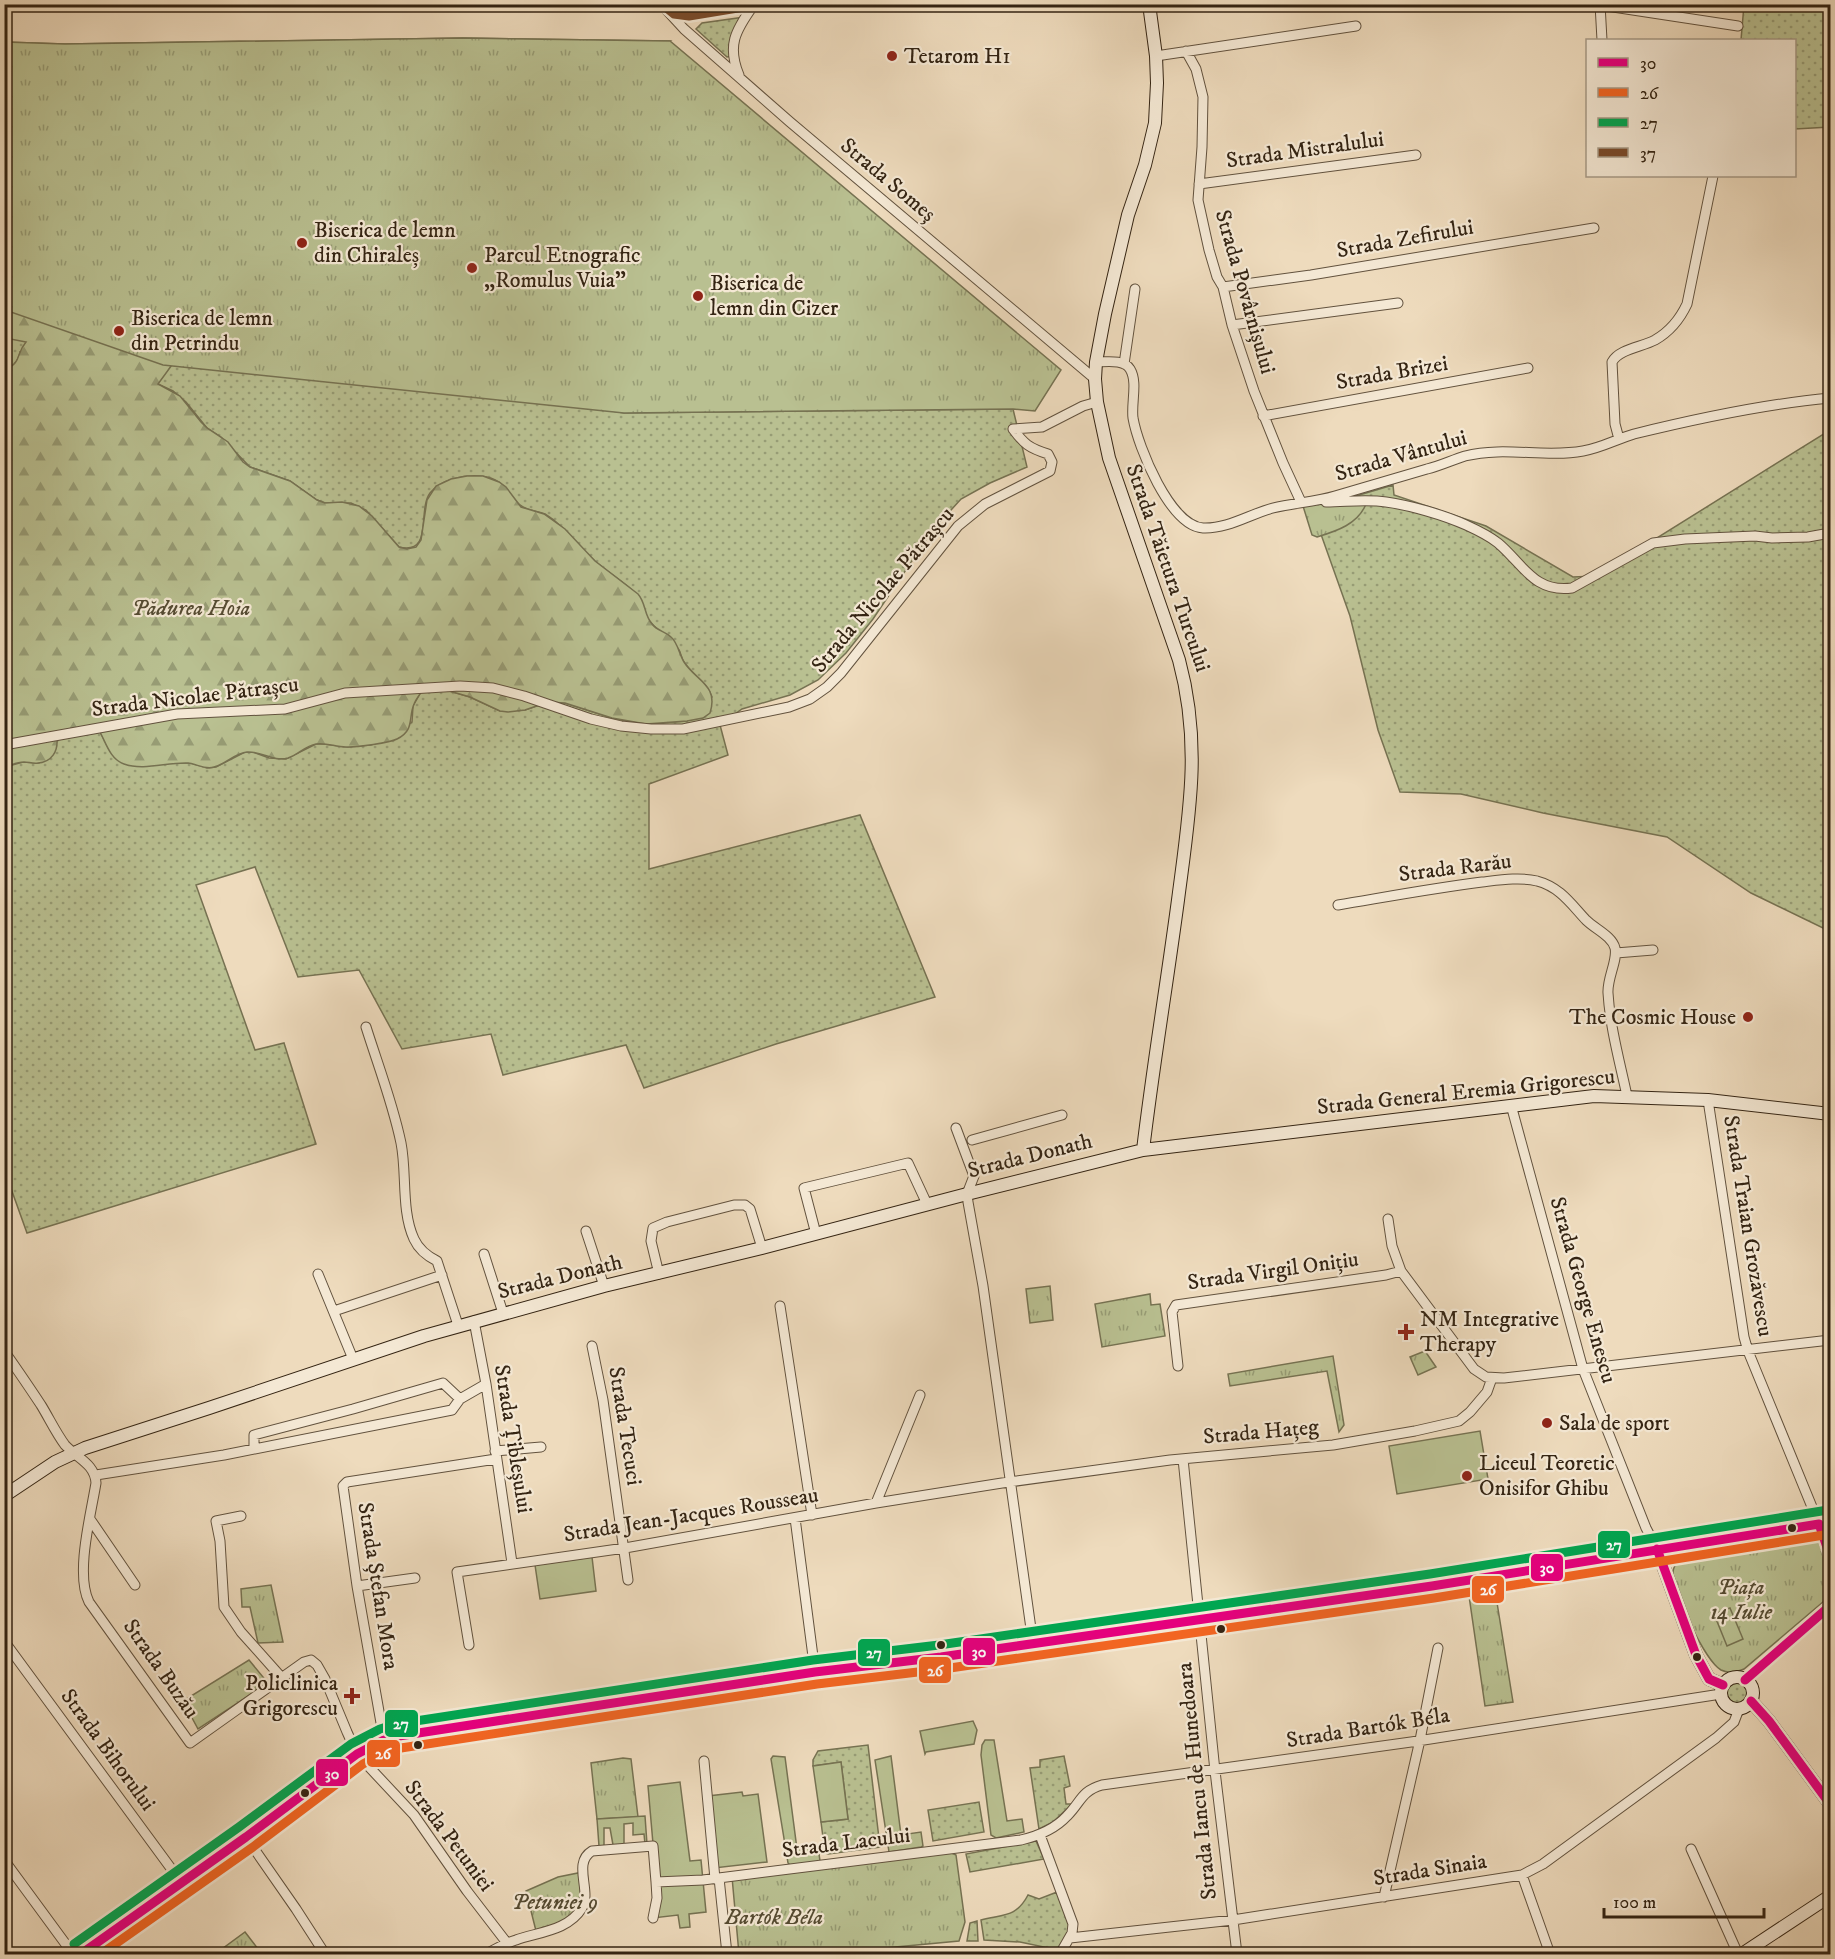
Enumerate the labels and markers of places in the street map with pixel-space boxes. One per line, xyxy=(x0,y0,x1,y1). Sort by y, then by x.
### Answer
place label: Tetarom H1 xyxy=(904,43,1011,70)
marker: Tetarom H1 xyxy=(885,49,899,63)
place label: Biserica de lemn din Chiraleș xyxy=(314,217,456,269)
marker: Biserica de lemn din Chiraleș xyxy=(295,236,309,250)
place label: Parcul Etnografic „Romulus Vuia” xyxy=(484,242,641,294)
marker: Parcul Etnografic „Romulus Vuia” xyxy=(465,261,479,275)
place label: Biserica de lemn din Cizer xyxy=(710,270,839,322)
marker: Biserica de lemn din Cizer xyxy=(691,289,705,303)
place label: Biserica de lemn din Petrindu xyxy=(131,305,273,357)
marker: Biserica de lemn din Petrindu xyxy=(112,324,126,338)
place label: The Cosmic House xyxy=(1569,1004,1736,1031)
marker: The Cosmic House xyxy=(1741,1010,1755,1024)
place label: NM Integrative Therapy xyxy=(1420,1306,1559,1358)
marker: NM Integrative Therapy xyxy=(1397,1323,1415,1341)
place label: Sala de sport xyxy=(1559,1410,1670,1437)
marker: Sala de sport xyxy=(1540,1416,1554,1430)
place label: Liceul Teoretic Onisifor Ghibu xyxy=(1479,1450,1615,1502)
marker: Liceul Teoretic Onisifor Ghibu xyxy=(1460,1469,1474,1483)
unlabelled marker xyxy=(1786,1522,1798,1534)
unlabelled marker xyxy=(1215,1623,1227,1635)
unlabelled marker xyxy=(935,1639,947,1651)
unlabelled marker xyxy=(1691,1651,1703,1663)
place label: Policlinica Grigorescu xyxy=(243,1670,339,1722)
marker: Policlinica Grigorescu xyxy=(343,1687,361,1705)
unlabelled marker xyxy=(412,1739,424,1751)
unlabelled marker xyxy=(299,1787,311,1799)

